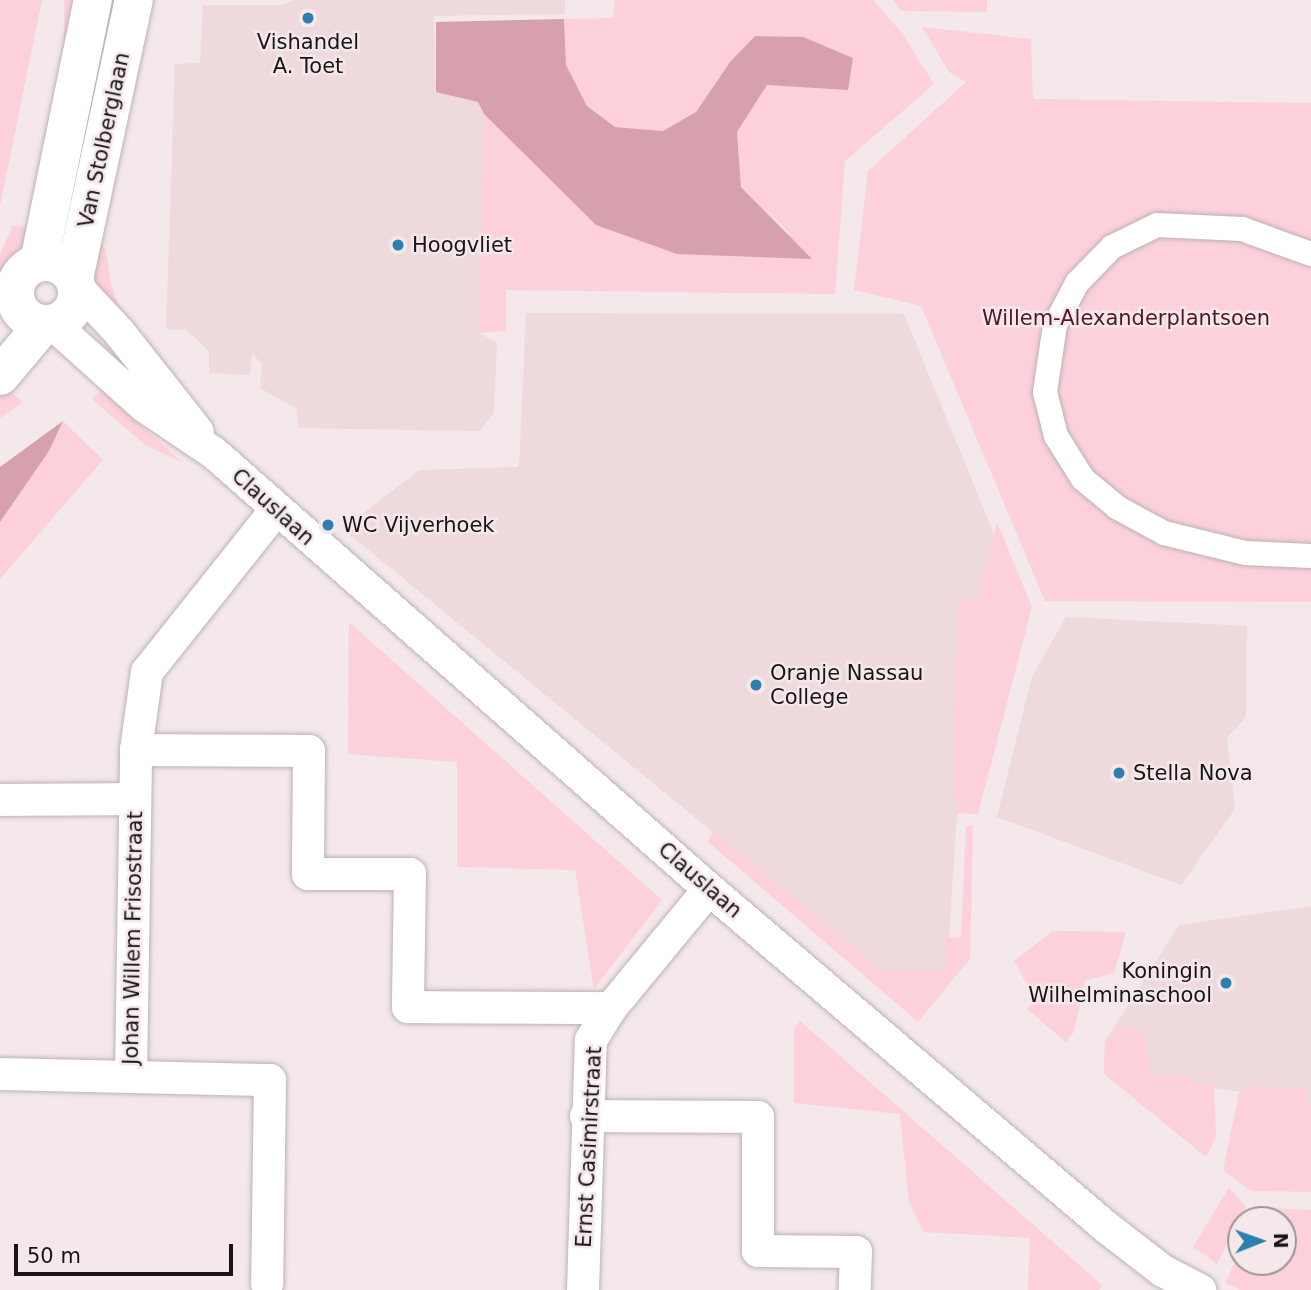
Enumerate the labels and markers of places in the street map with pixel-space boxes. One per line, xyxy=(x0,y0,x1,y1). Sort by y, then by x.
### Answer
marker: Vishandel A. Toet xyxy=(300,10,316,26)
place label: Vishandel A. Toet xyxy=(257,29,359,79)
place label: Hoogvliet xyxy=(412,232,512,258)
marker: Hoogvliet xyxy=(390,237,406,253)
place label: WC Vijverhoek xyxy=(342,512,495,538)
marker: WC Vijverhoek xyxy=(320,517,336,533)
place label: Oranje Nassau College xyxy=(770,660,923,710)
marker: Oranje Nassau College xyxy=(748,677,764,693)
place label: Stella Nova xyxy=(1133,760,1253,786)
marker: Stella Nova xyxy=(1111,765,1127,781)
place label: Koningin Wilhelminaschool xyxy=(1028,958,1212,1008)
marker: Koningin Wilhelminaschool xyxy=(1218,975,1234,991)

